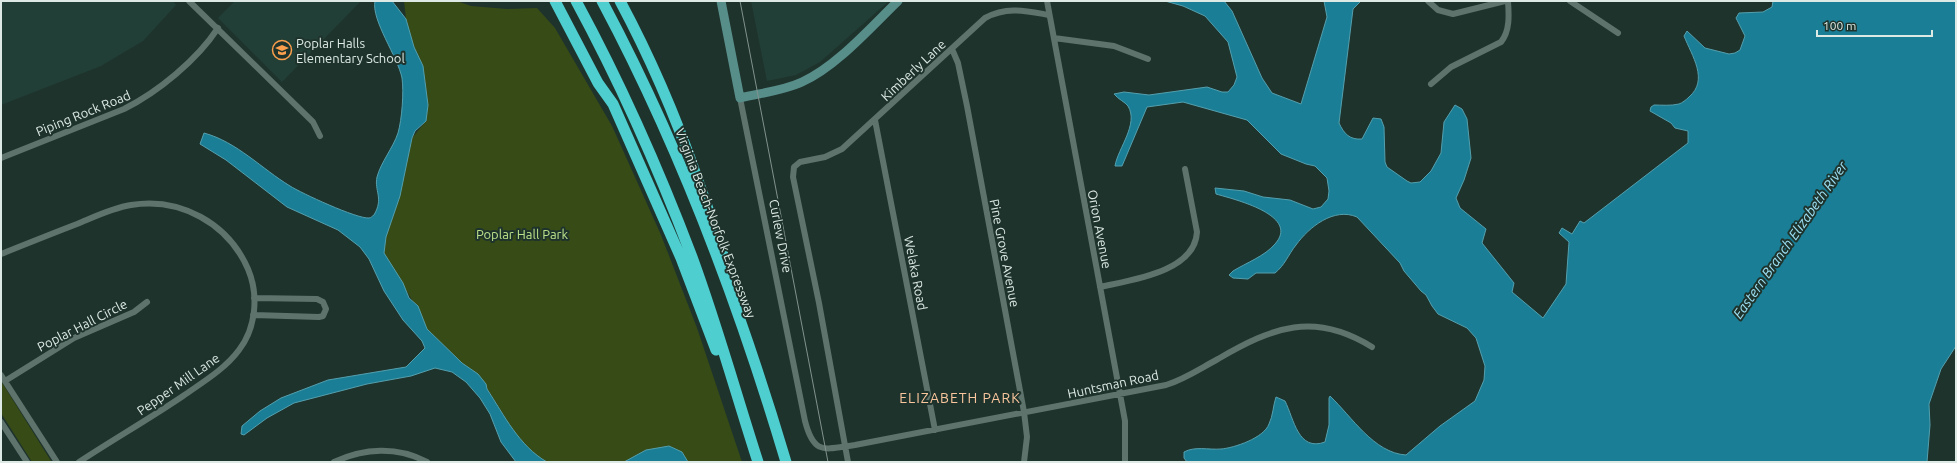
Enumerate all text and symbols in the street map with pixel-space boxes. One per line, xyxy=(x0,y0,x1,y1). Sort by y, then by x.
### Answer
scale bar xyxy=(1817,12,1932,38)
text: 100 m xyxy=(1823,19,1856,32)
place label: Poplar Halls Elementary School xyxy=(296,36,405,65)
street label: Kimberly Lane xyxy=(878,37,948,103)
school or university icon: Poplar Halls Elementary School xyxy=(271,39,293,61)
street label: Piping Rock Road xyxy=(34,88,132,138)
street label: Virginia Beach-Norfolk Expressway xyxy=(673,126,759,320)
water label: Eastern Branch Elizabeth River xyxy=(1730,158,1851,322)
street label: Orion Avenue xyxy=(1085,188,1115,270)
street label: Curlew Drive xyxy=(767,198,795,274)
street label: Pine Grove Avenue xyxy=(988,198,1022,308)
park label: Poplar Hall Park xyxy=(476,227,569,241)
street label: Welaka Road xyxy=(902,235,930,311)
street label: Poplar Hall Circle xyxy=(35,296,129,354)
street label: Pepper Mill Lane xyxy=(134,350,222,418)
street label: Huntsman Road xyxy=(1066,367,1160,401)
district label: ELIZABETH PARK xyxy=(899,390,1021,406)

